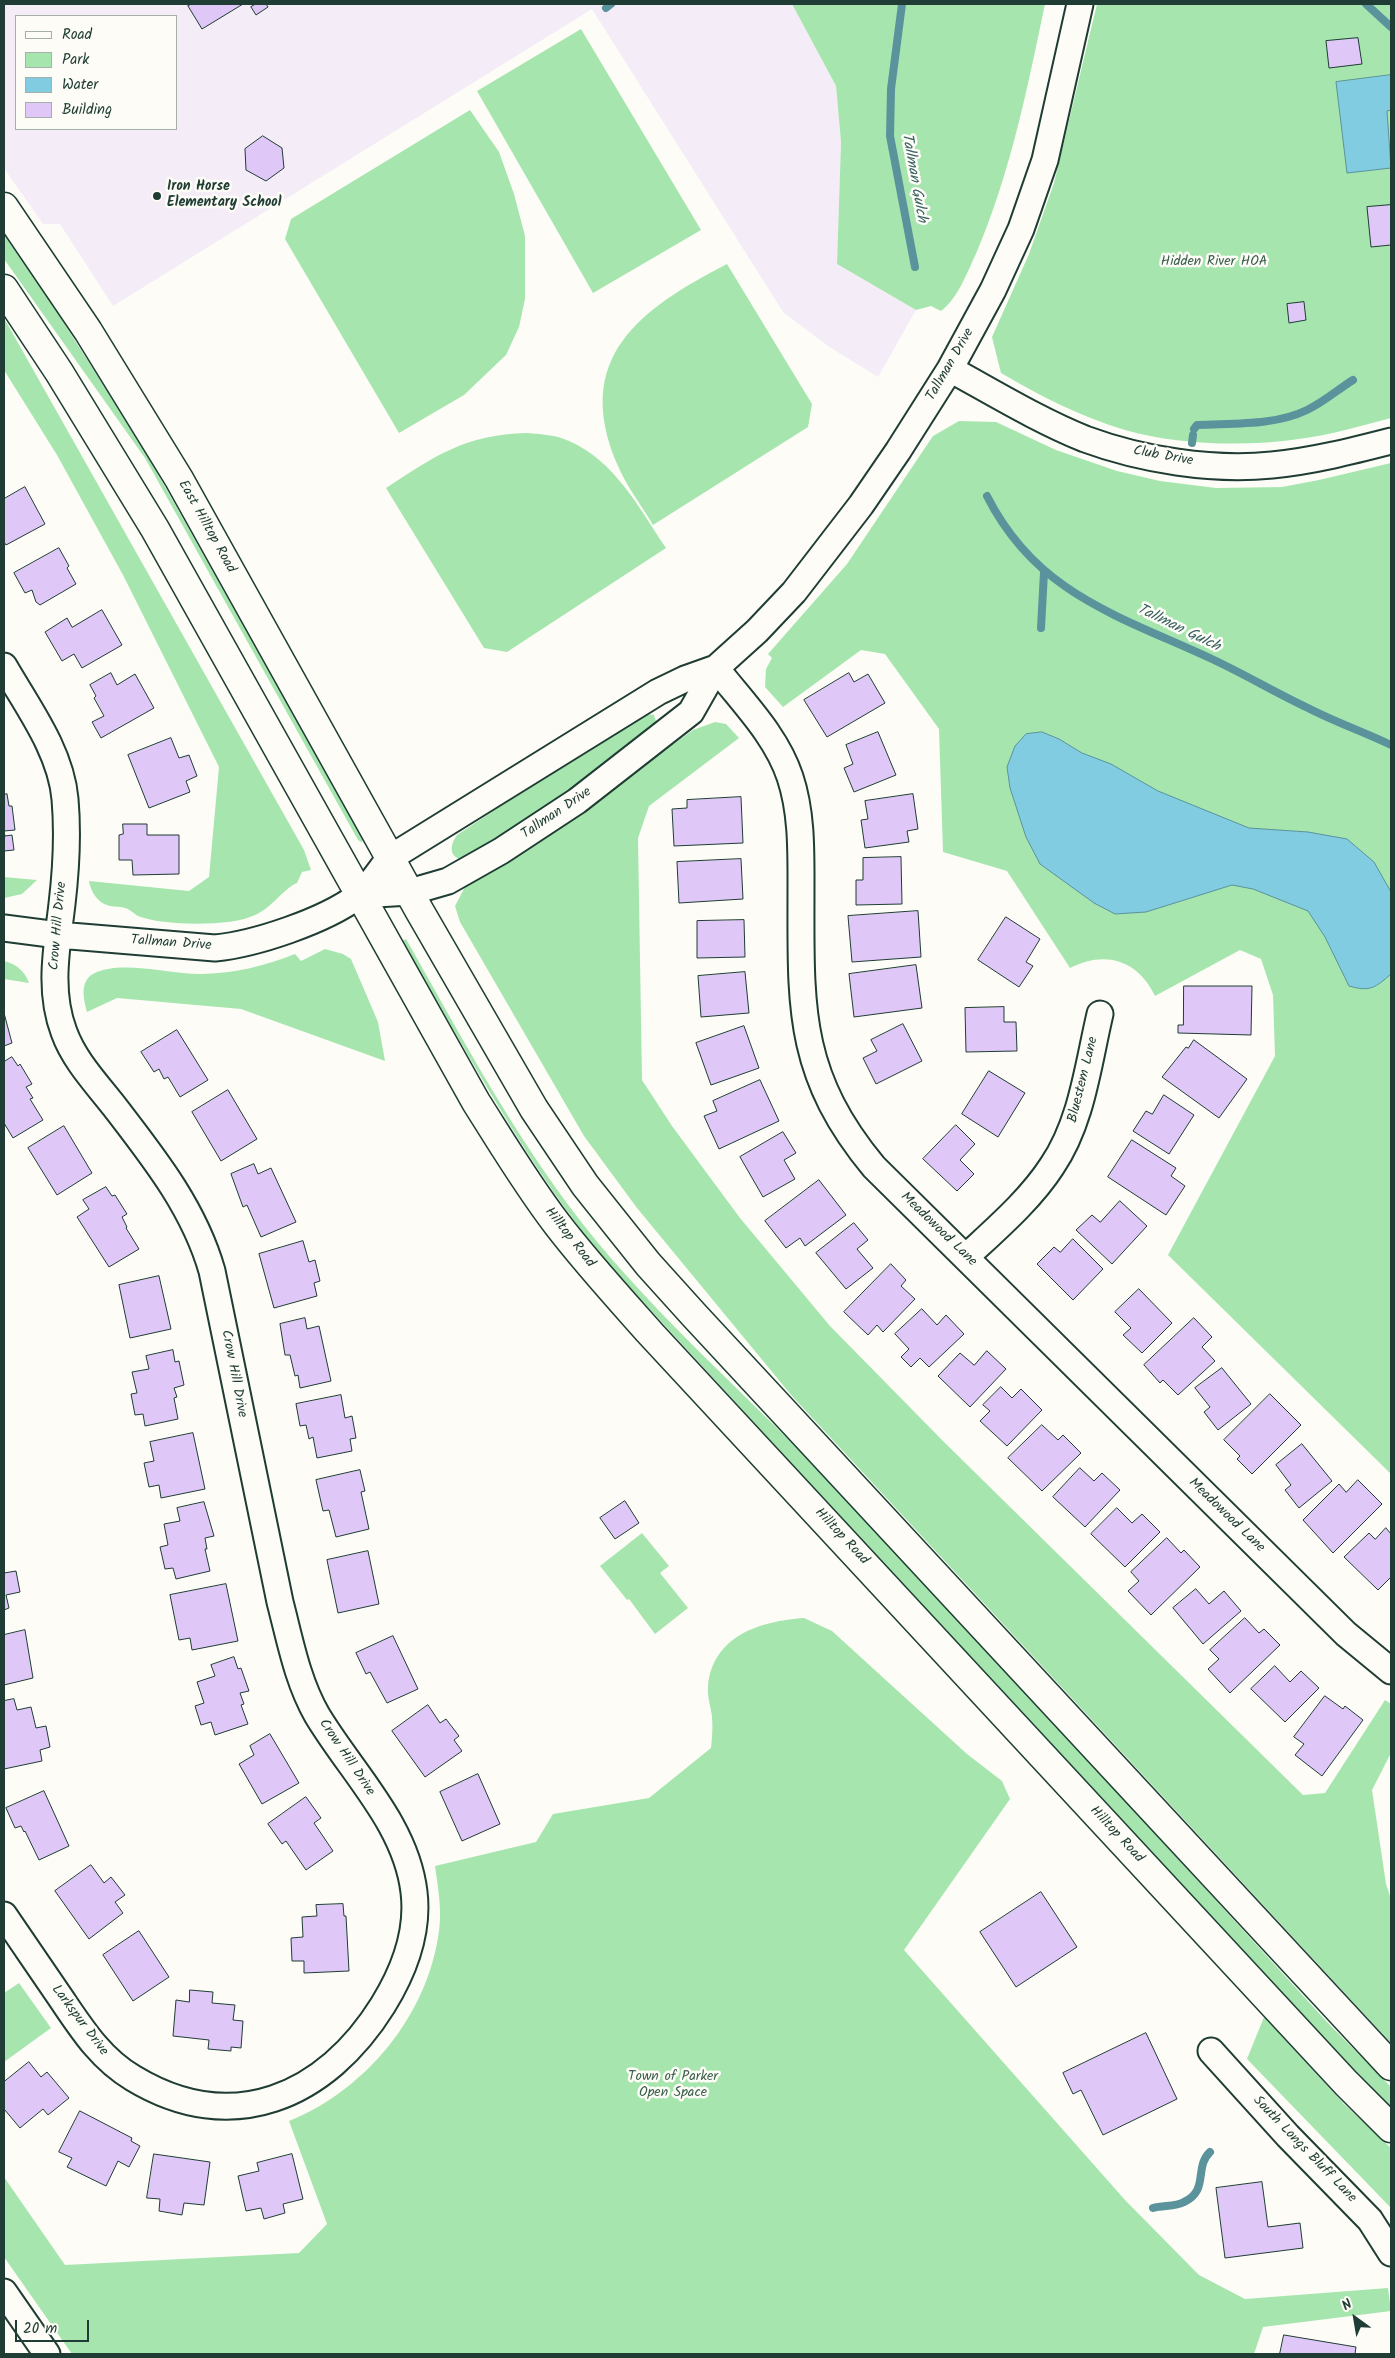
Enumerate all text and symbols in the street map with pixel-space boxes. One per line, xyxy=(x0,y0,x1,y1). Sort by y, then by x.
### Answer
legend xyxy=(15,15,178,130)
text: Road xyxy=(62,23,92,47)
text: Park xyxy=(62,48,89,72)
text: Water xyxy=(62,73,98,97)
text: Building xyxy=(62,98,112,122)
water label: Tallman Gulch xyxy=(896,132,930,224)
place label: Iron Horse Elementary School xyxy=(167,180,281,212)
marker: Iron Horse Elementary School xyxy=(151,190,163,202)
park label: Hidden River HOA xyxy=(1161,255,1267,271)
street label: Tallman Drive xyxy=(923,326,979,404)
street label: Club Drive xyxy=(1132,443,1194,471)
street label: East Hilltop Road xyxy=(174,478,238,576)
water label: Tallman Gulch xyxy=(1134,601,1222,657)
street label: Tallman Drive xyxy=(519,784,595,844)
street label: Crow Hill Drive xyxy=(47,881,71,971)
street label: Tallman Drive xyxy=(130,933,212,955)
street label: Bluestem Lane xyxy=(1065,1035,1103,1125)
street label: Meadowood Lane xyxy=(896,1189,980,1271)
street label: Hilltop Road xyxy=(540,1205,598,1271)
street label: Crow Hill Drive xyxy=(216,1329,250,1419)
street label: Meadowood Lane xyxy=(1184,1475,1268,1557)
street label: Hilltop Road xyxy=(810,1505,872,1569)
street label: Crow Hill Drive xyxy=(314,1716,378,1800)
street label: Hilltop Road xyxy=(1085,1803,1147,1867)
street label: Larkspur Drive xyxy=(47,1982,111,2060)
park label: Town of Parker Open Space xyxy=(628,2070,718,2102)
street label: South Longs Bluff Lane xyxy=(1249,2093,1359,2207)
north arrow xyxy=(1330,2293,1380,2343)
text: N xyxy=(1337,2294,1357,2317)
scale bar xyxy=(18,2310,91,2342)
text: 20 m xyxy=(23,2317,57,2341)

